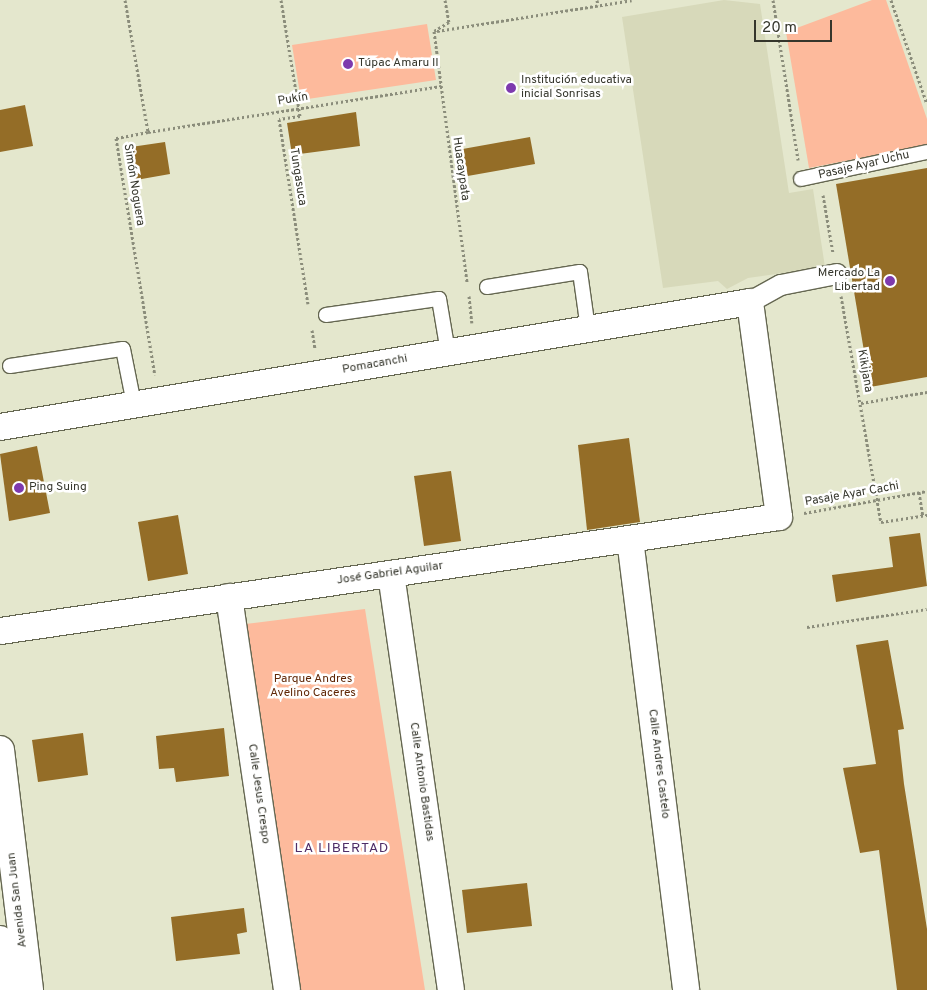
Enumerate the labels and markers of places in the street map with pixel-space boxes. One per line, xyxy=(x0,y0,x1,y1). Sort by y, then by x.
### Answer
place label: Túpac Amaru II xyxy=(358,57,439,71)
marker: Túpac Amaru II xyxy=(342,58,354,70)
place label: Institución educativa inicial Sonrisas xyxy=(521,74,632,102)
marker: Institución educativa inicial Sonrisas xyxy=(505,82,517,94)
place label: Mercado La Libertad xyxy=(818,267,880,295)
marker: Mercado La Libertad xyxy=(884,275,896,287)
place label: Ping Suing xyxy=(29,481,87,495)
marker: Ping Suing xyxy=(13,482,25,494)

